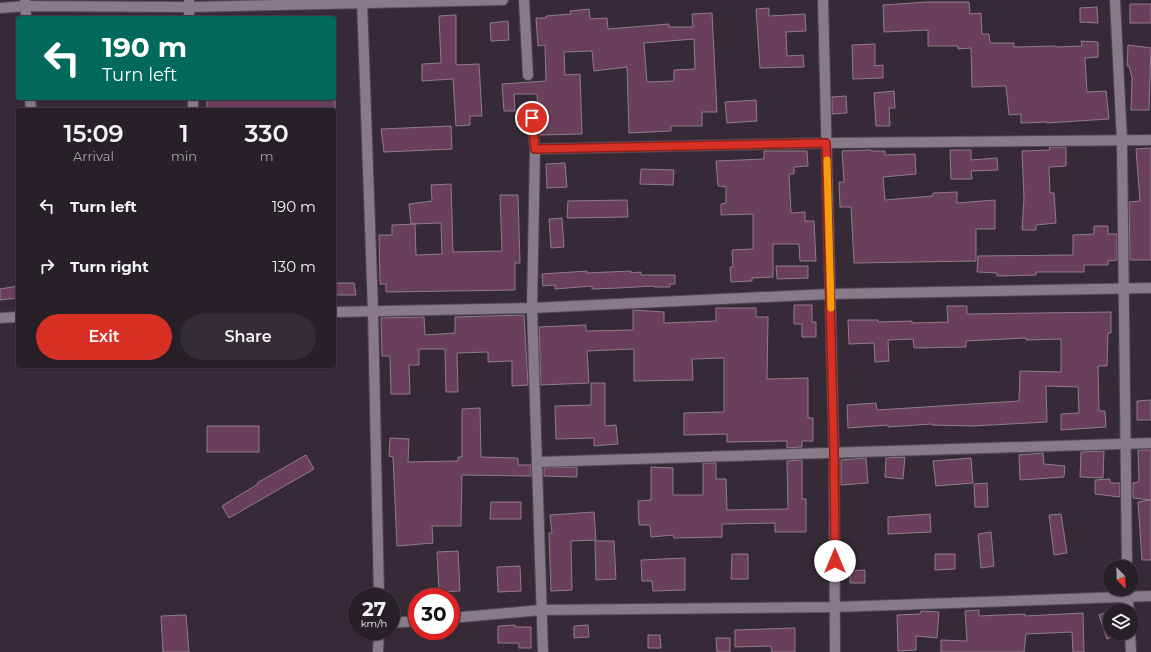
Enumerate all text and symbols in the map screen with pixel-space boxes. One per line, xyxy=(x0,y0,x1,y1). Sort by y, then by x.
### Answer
text: 190 m xyxy=(102,30,187,64)
icon: left xyxy=(36,32,88,84)
text: Turn left xyxy=(102,64,177,86)
pin xyxy=(515,101,549,135)
icon: arrive xyxy=(521,107,543,129)
text: 15:09 xyxy=(63,119,124,148)
text: 1 xyxy=(180,119,189,148)
text: 330 xyxy=(245,119,289,148)
text: Arrival xyxy=(73,148,114,164)
text: min xyxy=(171,148,197,164)
text: m xyxy=(260,148,273,164)
icon: left xyxy=(36,195,58,217)
text: Turn left xyxy=(70,197,137,216)
text: 190 m xyxy=(272,197,316,216)
icon: right xyxy=(36,255,58,277)
text: Turn right xyxy=(70,257,149,276)
text: 130 m xyxy=(272,257,316,276)
button: Exit xyxy=(36,314,172,360)
button: Share xyxy=(180,314,316,360)
position arrow xyxy=(814,540,856,582)
north arrow xyxy=(1103,560,1139,596)
map controls xyxy=(1103,560,1139,640)
speed limit sign: 30 xyxy=(408,588,460,640)
text: 27 xyxy=(362,597,386,621)
button: layers xyxy=(1103,604,1139,640)
text: km/h xyxy=(361,617,387,630)

